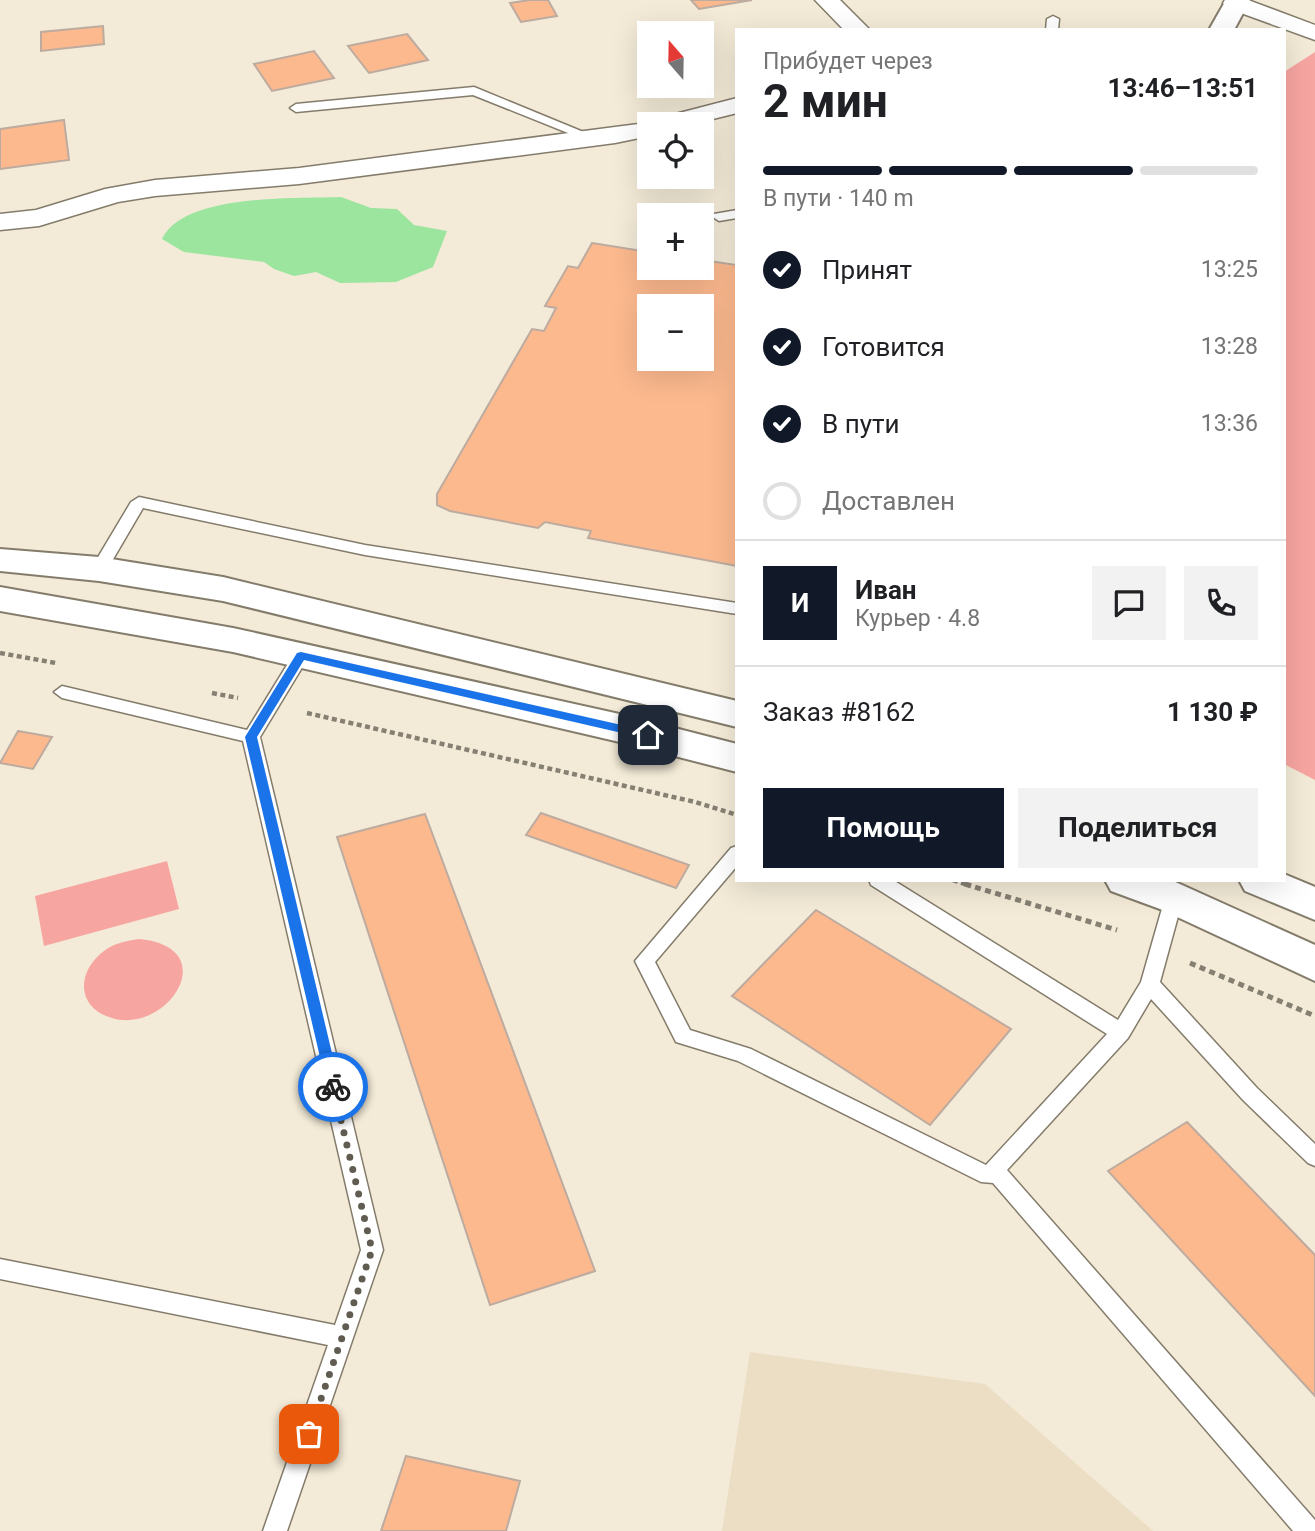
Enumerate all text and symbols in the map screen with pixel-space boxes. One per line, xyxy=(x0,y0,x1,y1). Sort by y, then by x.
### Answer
north arrow xyxy=(637,21,714,98)
map controls xyxy=(637,21,714,371)
text: Прибудет через xyxy=(763,48,933,75)
text: 13:46–13:51 xyxy=(1108,73,1258,103)
text: 2 мин xyxy=(763,74,888,128)
button: locate xyxy=(637,112,714,189)
text: В пути · 140 m xyxy=(763,185,914,212)
button: + xyxy=(637,203,714,280)
icon: check xyxy=(763,251,801,289)
text: Принят xyxy=(822,255,912,285)
text: 13:25 xyxy=(1201,256,1258,283)
button: − xyxy=(637,294,714,371)
icon: check xyxy=(763,328,801,366)
text: Готовится xyxy=(822,332,945,362)
text: 13:28 xyxy=(1201,333,1258,360)
icon: check xyxy=(763,405,801,443)
text: В пути xyxy=(822,409,899,439)
text: 13:36 xyxy=(1201,410,1258,437)
text: Доставлен xyxy=(822,486,955,516)
button: chat xyxy=(1092,566,1166,640)
button: phone xyxy=(1184,566,1258,640)
text: Иван xyxy=(855,575,917,605)
text: И xyxy=(791,588,809,618)
text: Курьер · 4.8 xyxy=(855,605,980,632)
text: Заказ #8162 xyxy=(763,697,915,727)
text: 1 130 ₽ xyxy=(1167,697,1258,727)
pin xyxy=(618,705,678,765)
icon: home xyxy=(629,716,667,754)
button: Помощь xyxy=(763,788,1004,868)
button: Поделиться xyxy=(1018,788,1258,868)
courier xyxy=(298,1052,368,1122)
icon: bike xyxy=(314,1068,352,1106)
pin xyxy=(279,1404,339,1464)
icon: bag xyxy=(290,1415,328,1453)

